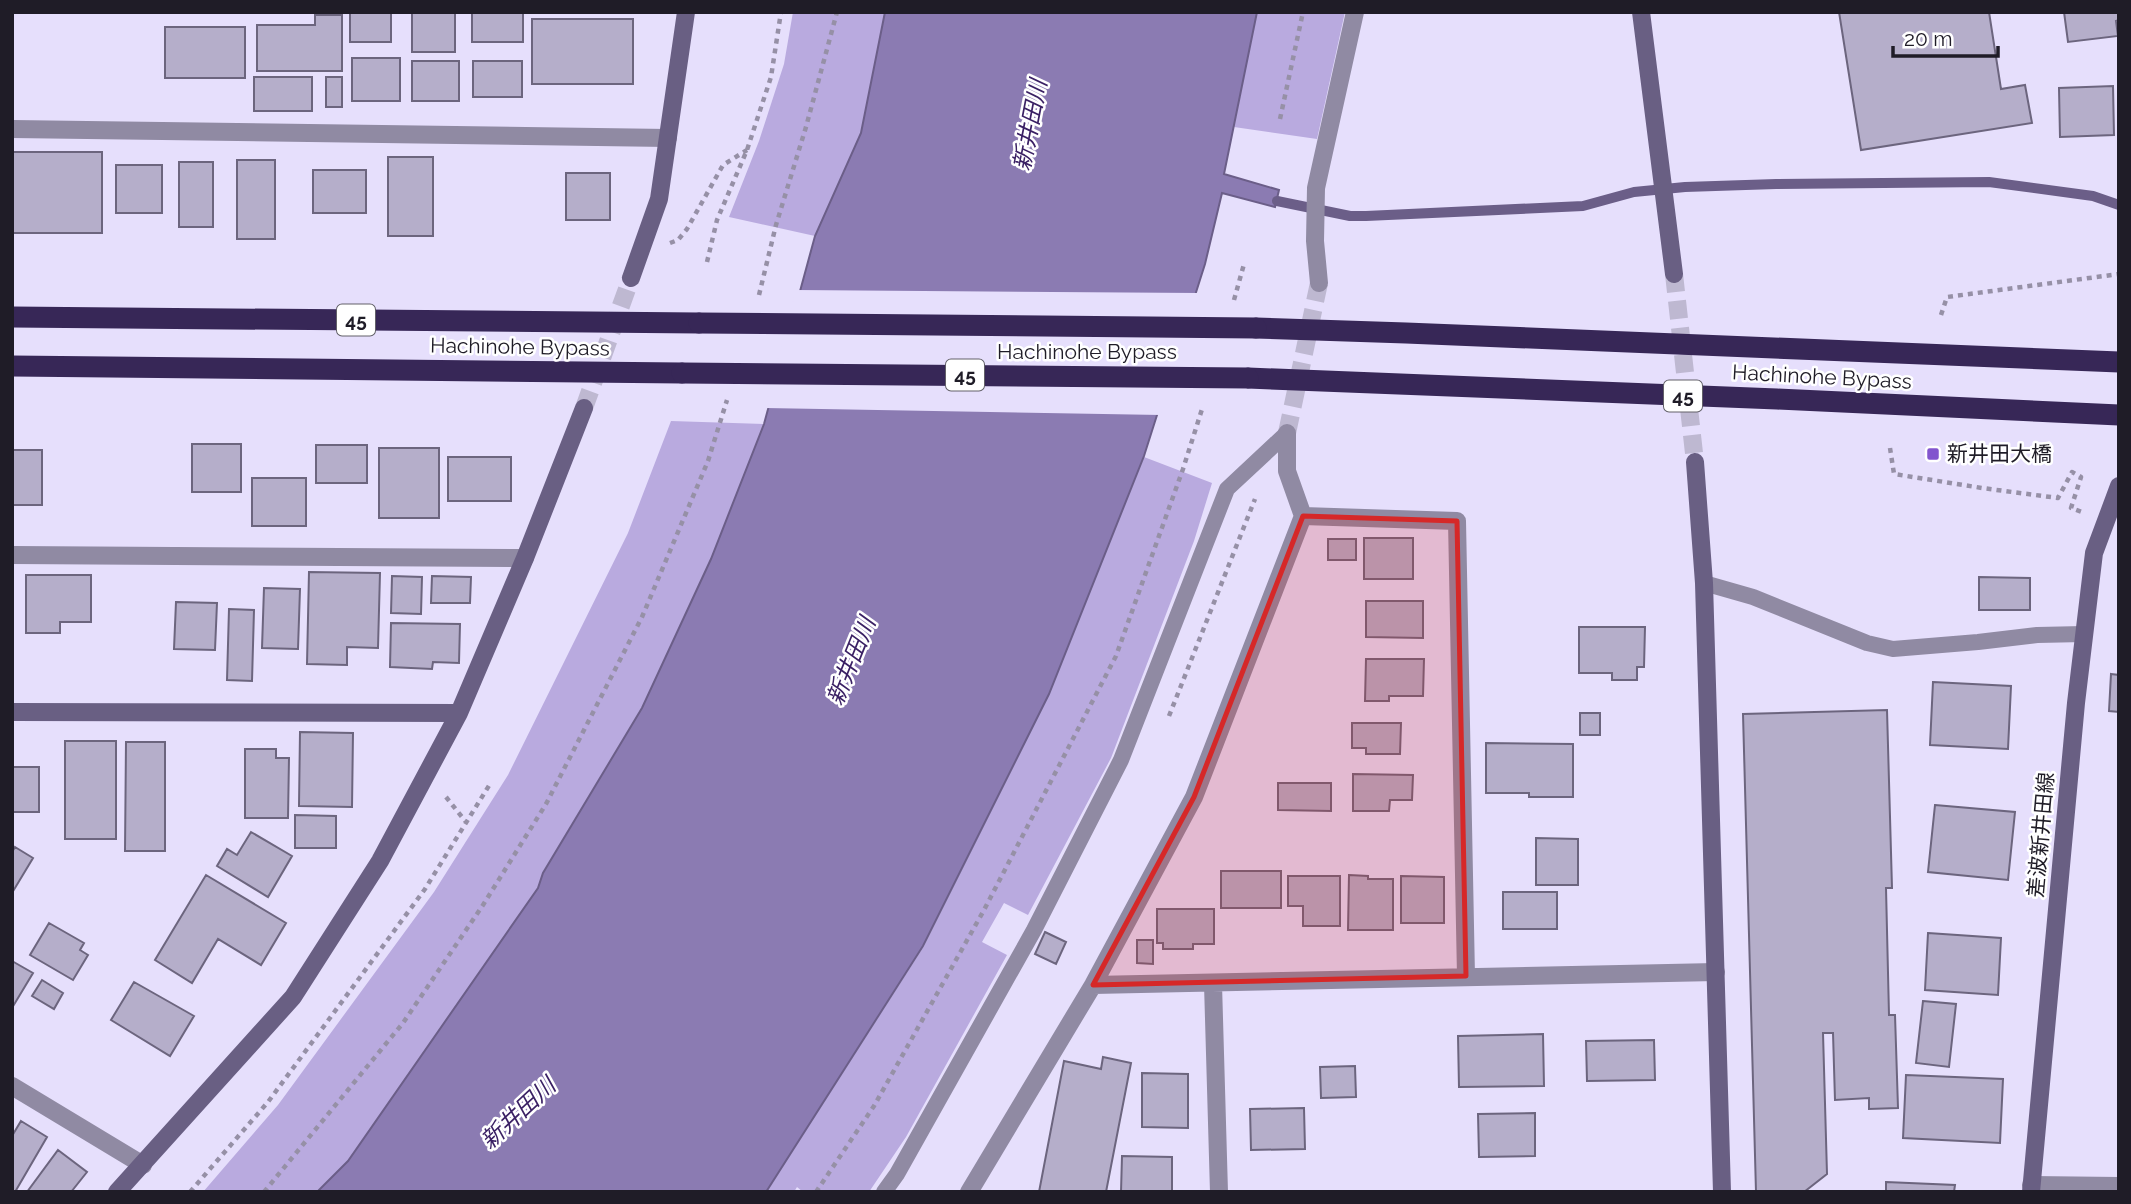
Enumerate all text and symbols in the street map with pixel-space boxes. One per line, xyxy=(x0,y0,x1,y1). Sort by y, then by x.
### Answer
scale bar xyxy=(1893,14,1998,58)
text: 20 m xyxy=(1904,26,1952,51)
water label: 新井田川 xyxy=(1007,74,1052,173)
road number: 45 xyxy=(337,304,375,336)
street label: Hachinohe Bypass xyxy=(430,332,610,361)
street label: Hachinohe Bypass xyxy=(997,339,1177,364)
street label: Hachinohe Bypass xyxy=(1732,359,1912,394)
road number: 45 xyxy=(946,360,984,390)
road number: 45 xyxy=(1664,380,1702,412)
place label: 新井田大橋 xyxy=(1947,441,2052,466)
marker: 新井田大橋 xyxy=(1925,446,1941,462)
water label: 新井田川 xyxy=(821,610,881,709)
street label: 差波新井田線 xyxy=(2023,771,2058,899)
water label: 新井田川 xyxy=(475,1069,563,1154)

